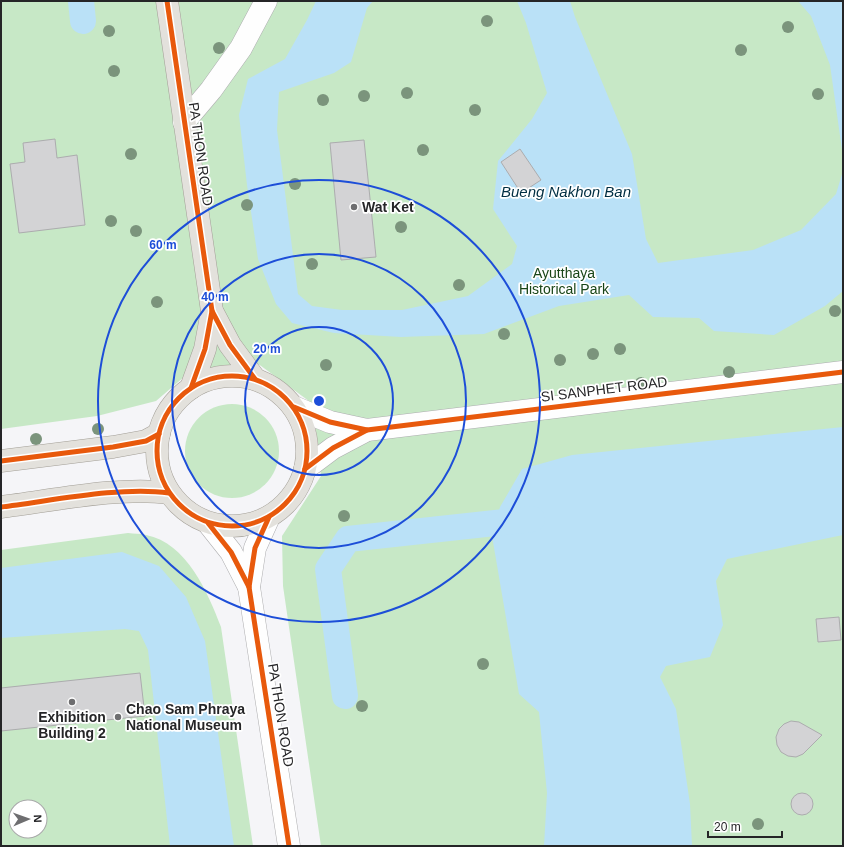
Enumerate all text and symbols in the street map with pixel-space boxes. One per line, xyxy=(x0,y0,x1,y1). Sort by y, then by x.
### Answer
street label: PA THON ROAD xyxy=(186,101,216,207)
water label: Bueng Nakhon Ban xyxy=(501,183,631,200)
place label: Wat Ket xyxy=(362,199,414,215)
marker: Wat Ket xyxy=(349,202,359,212)
text: 60 m xyxy=(149,238,177,252)
park label: Ayutthaya Historical Park xyxy=(519,265,610,297)
text: 40 m xyxy=(201,290,229,304)
text: 20 m xyxy=(253,342,281,356)
street label: SI SANPHET ROAD xyxy=(540,373,668,405)
centre of rings xyxy=(312,394,326,408)
street label: PA THON ROAD xyxy=(265,662,297,768)
marker: Exhibition Building 2 xyxy=(67,697,77,707)
place label: Chao Sam Phraya National Museum xyxy=(126,701,245,733)
place label: Exhibition Building 2 xyxy=(38,709,106,741)
marker: Chao Sam Phraya National Museum xyxy=(113,712,123,722)
north arrow xyxy=(8,799,48,839)
scale bar xyxy=(708,813,782,839)
text: N xyxy=(32,814,44,823)
text: 20 m xyxy=(714,820,741,834)

